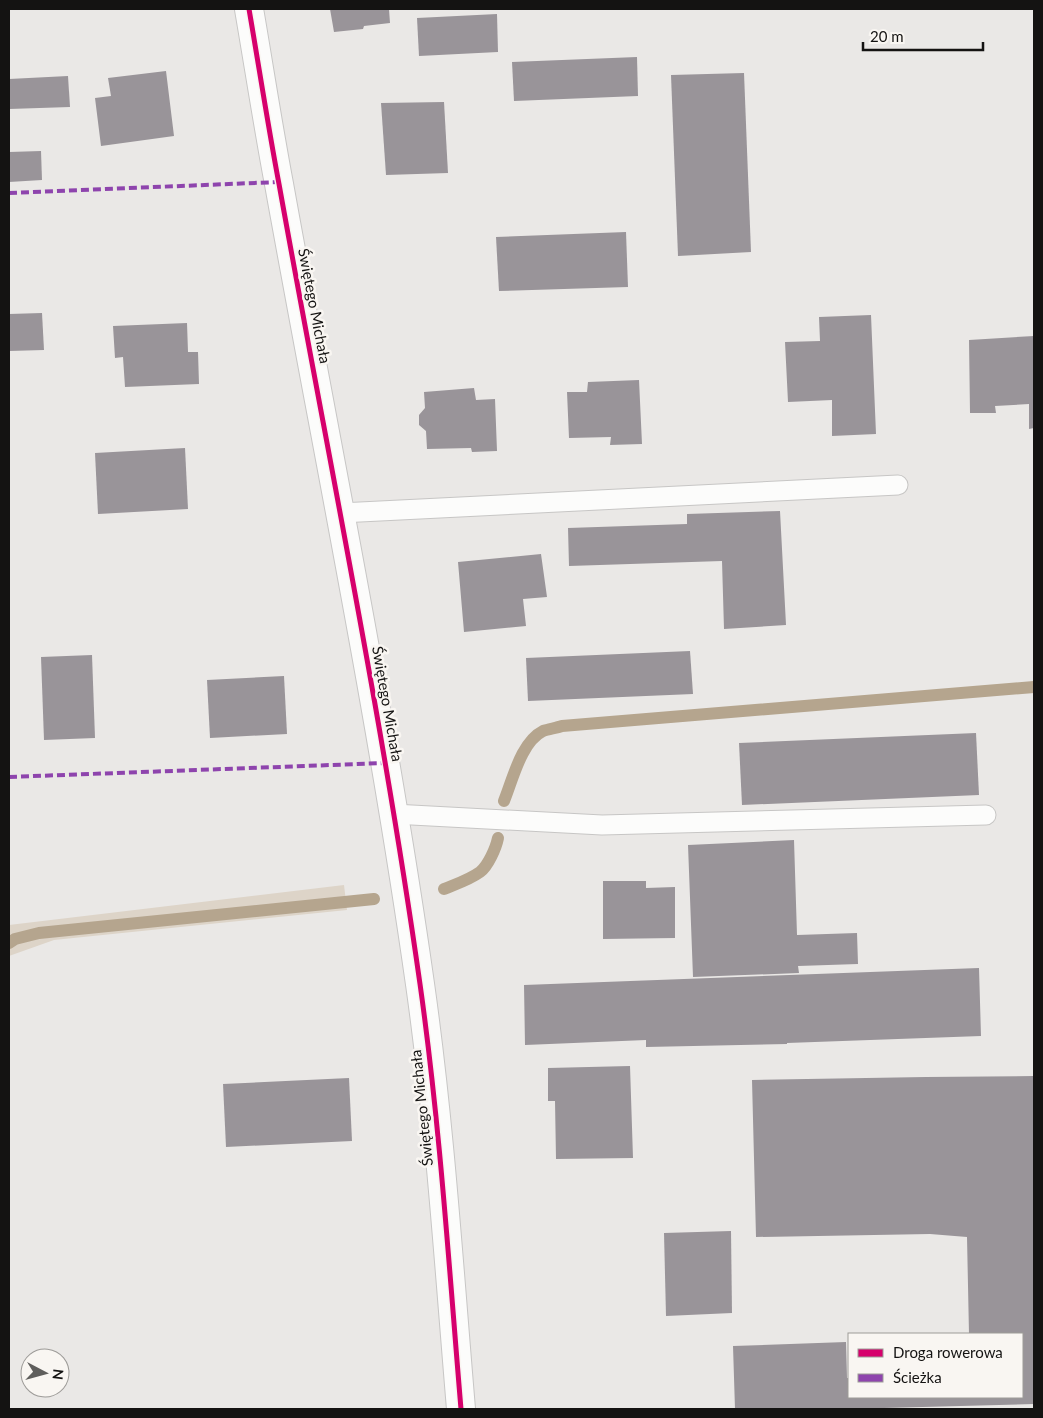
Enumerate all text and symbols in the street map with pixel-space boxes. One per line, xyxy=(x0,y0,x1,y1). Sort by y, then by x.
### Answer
scale bar xyxy=(863,20,983,52)
text: 20 m xyxy=(870,27,904,45)
street label: Świętego Michała xyxy=(295,247,335,365)
street label: Świętego Michała xyxy=(369,645,407,763)
street label: Świętego Michała xyxy=(406,1049,436,1167)
legend xyxy=(848,1333,1023,1398)
text: Droga rowerowa xyxy=(893,1343,1003,1361)
north arrow xyxy=(20,1348,70,1398)
text: N xyxy=(49,1368,67,1381)
text: Ścieżka xyxy=(893,1368,942,1386)

